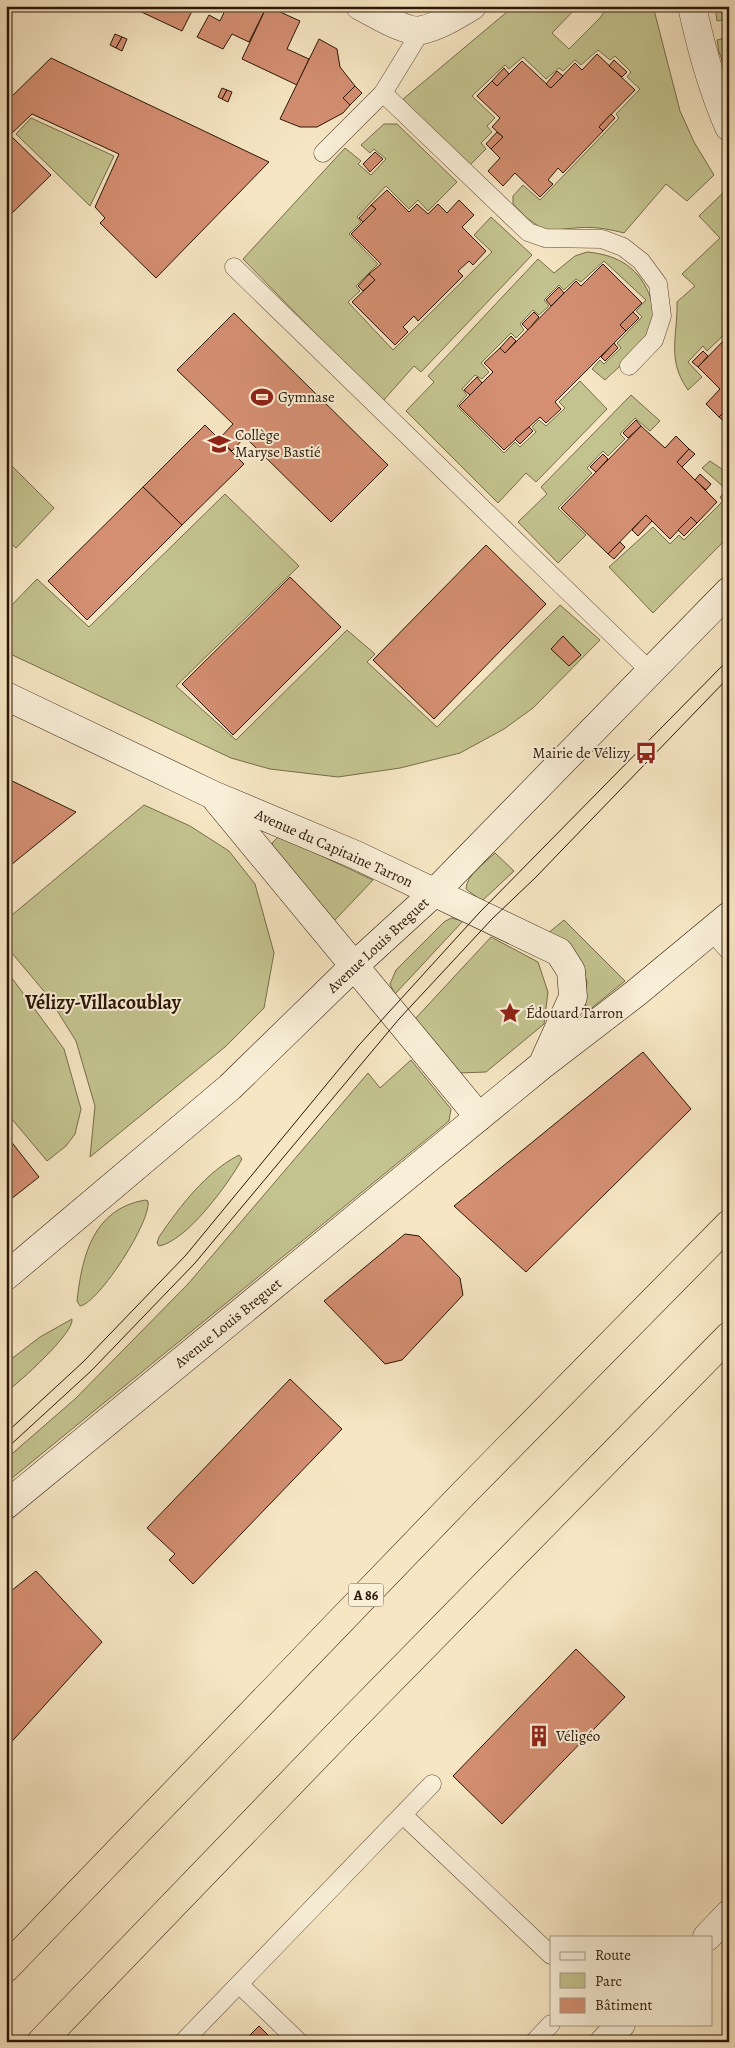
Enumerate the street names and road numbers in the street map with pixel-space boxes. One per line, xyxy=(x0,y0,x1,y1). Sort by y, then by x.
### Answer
street label: Avenue du Capitaine Tarron xyxy=(251,804,416,892)
street label: Avenue Louis Breguet xyxy=(322,893,433,998)
street label: Avenue Louis Breguet xyxy=(170,1274,286,1373)
road number: A 86 xyxy=(348,1584,384,1606)

